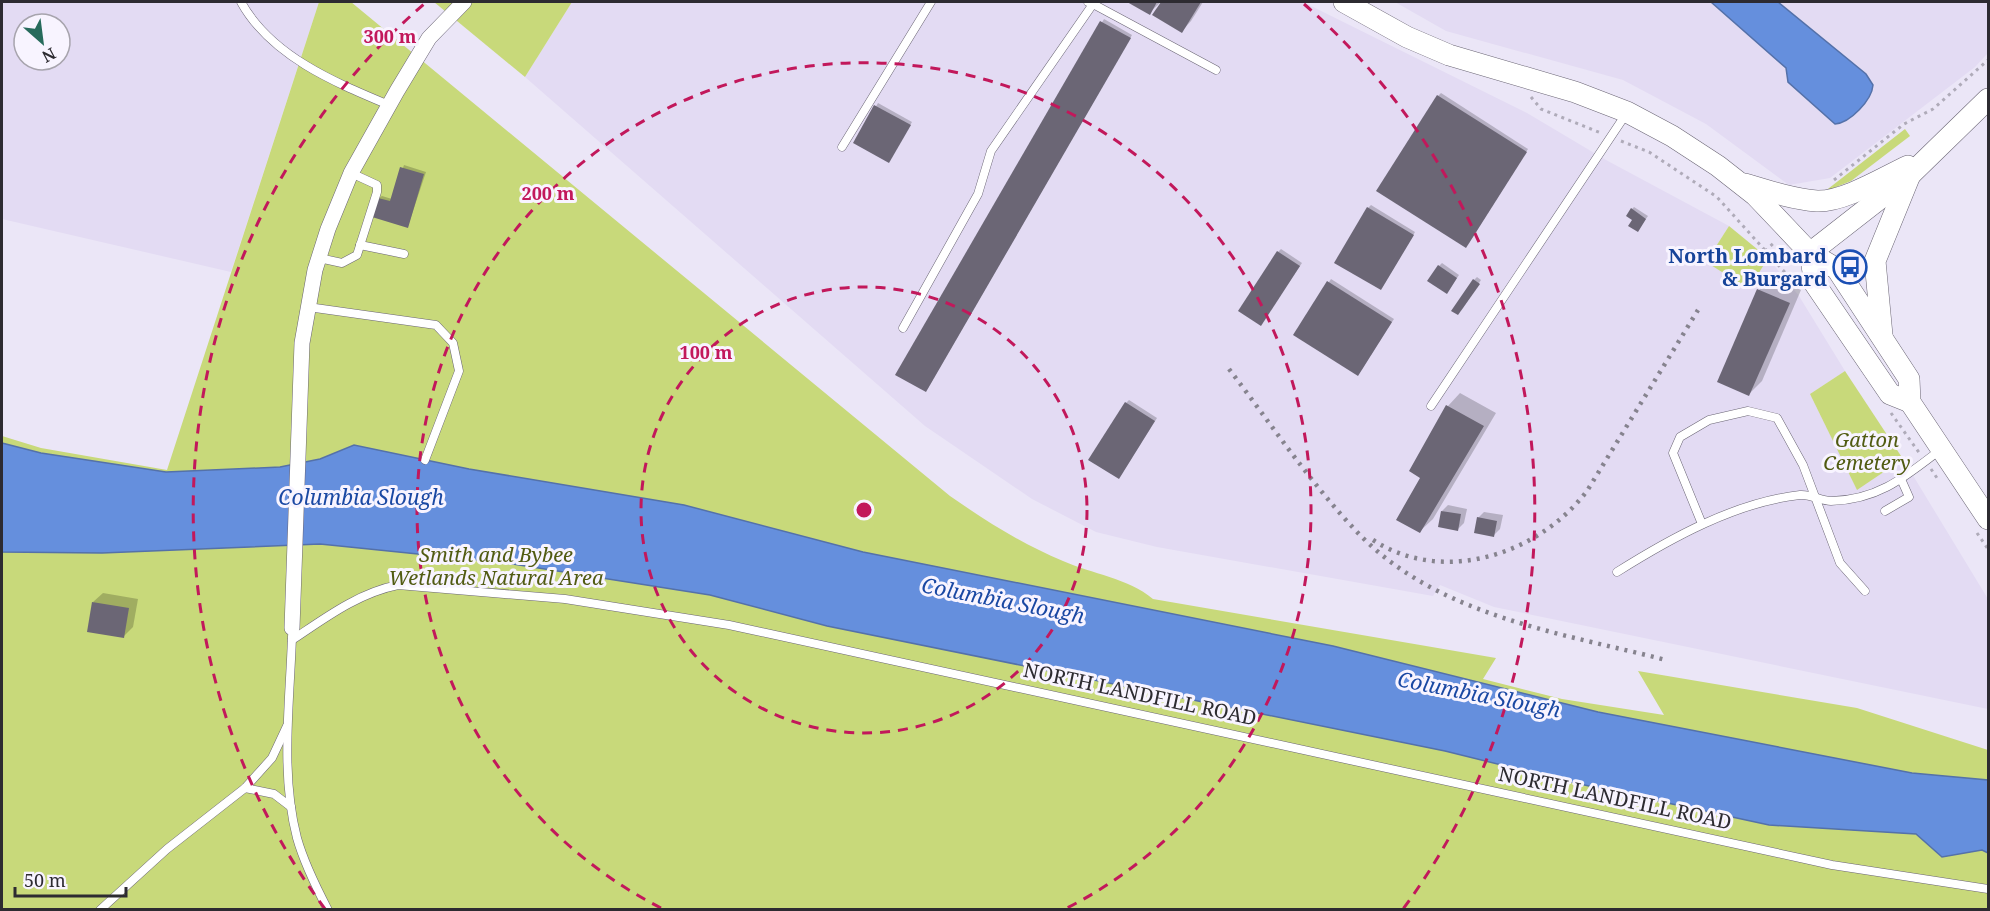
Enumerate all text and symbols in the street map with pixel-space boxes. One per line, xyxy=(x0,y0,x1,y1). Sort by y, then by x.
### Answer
north arrow xyxy=(12,12,72,72)
text: 300 m xyxy=(364,24,417,48)
text: N xyxy=(38,43,60,68)
text: 200 m xyxy=(522,181,575,205)
place label: North Lombard & Burgard xyxy=(1668,242,1827,292)
bus stop icon: North Lombard & Burgard xyxy=(1832,249,1868,285)
text: 100 m xyxy=(680,340,733,364)
park label: Gatton Cemetery xyxy=(1823,426,1911,476)
water label: Columbia Slough xyxy=(278,483,444,511)
centre of rings xyxy=(854,500,874,520)
park label: Smith and Bybee Wetlands Natural Area xyxy=(388,541,604,591)
water label: Columbia Slough xyxy=(919,570,1087,630)
street label: NORTH LANDFILL ROAD xyxy=(1021,656,1259,731)
water label: Columbia Slough xyxy=(1395,664,1563,724)
street label: NORTH LANDFILL ROAD xyxy=(1496,760,1734,835)
scale bar xyxy=(15,860,126,898)
text: 50 m xyxy=(24,868,66,892)

